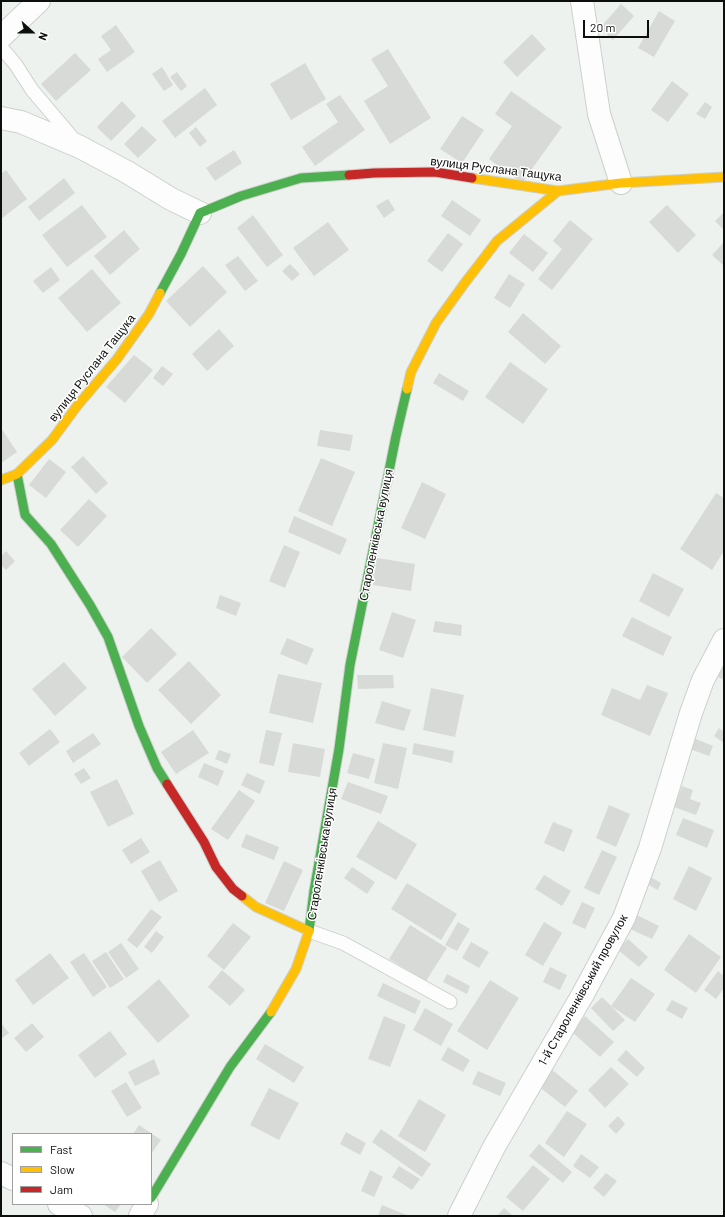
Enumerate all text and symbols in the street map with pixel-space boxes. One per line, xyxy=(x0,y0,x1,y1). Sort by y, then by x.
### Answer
north arrow xyxy=(12,12,52,52)
scale bar xyxy=(585,12,651,38)
text: 20 m xyxy=(590,20,616,34)
text: N xyxy=(36,31,51,42)
street label: вулиця Руслана Тащука xyxy=(430,154,562,184)
street label: вулиця Руслана Тащука xyxy=(46,311,138,425)
street label: Староленківська вулиця xyxy=(356,468,396,602)
street label: Староленківська вулиця xyxy=(304,787,340,921)
street label: 1-й Староленківський провулок xyxy=(535,912,631,1068)
legend xyxy=(12,1133,152,1205)
text: Fast xyxy=(50,1142,73,1156)
text: Slow xyxy=(50,1162,75,1176)
text: Jam xyxy=(50,1182,73,1196)

